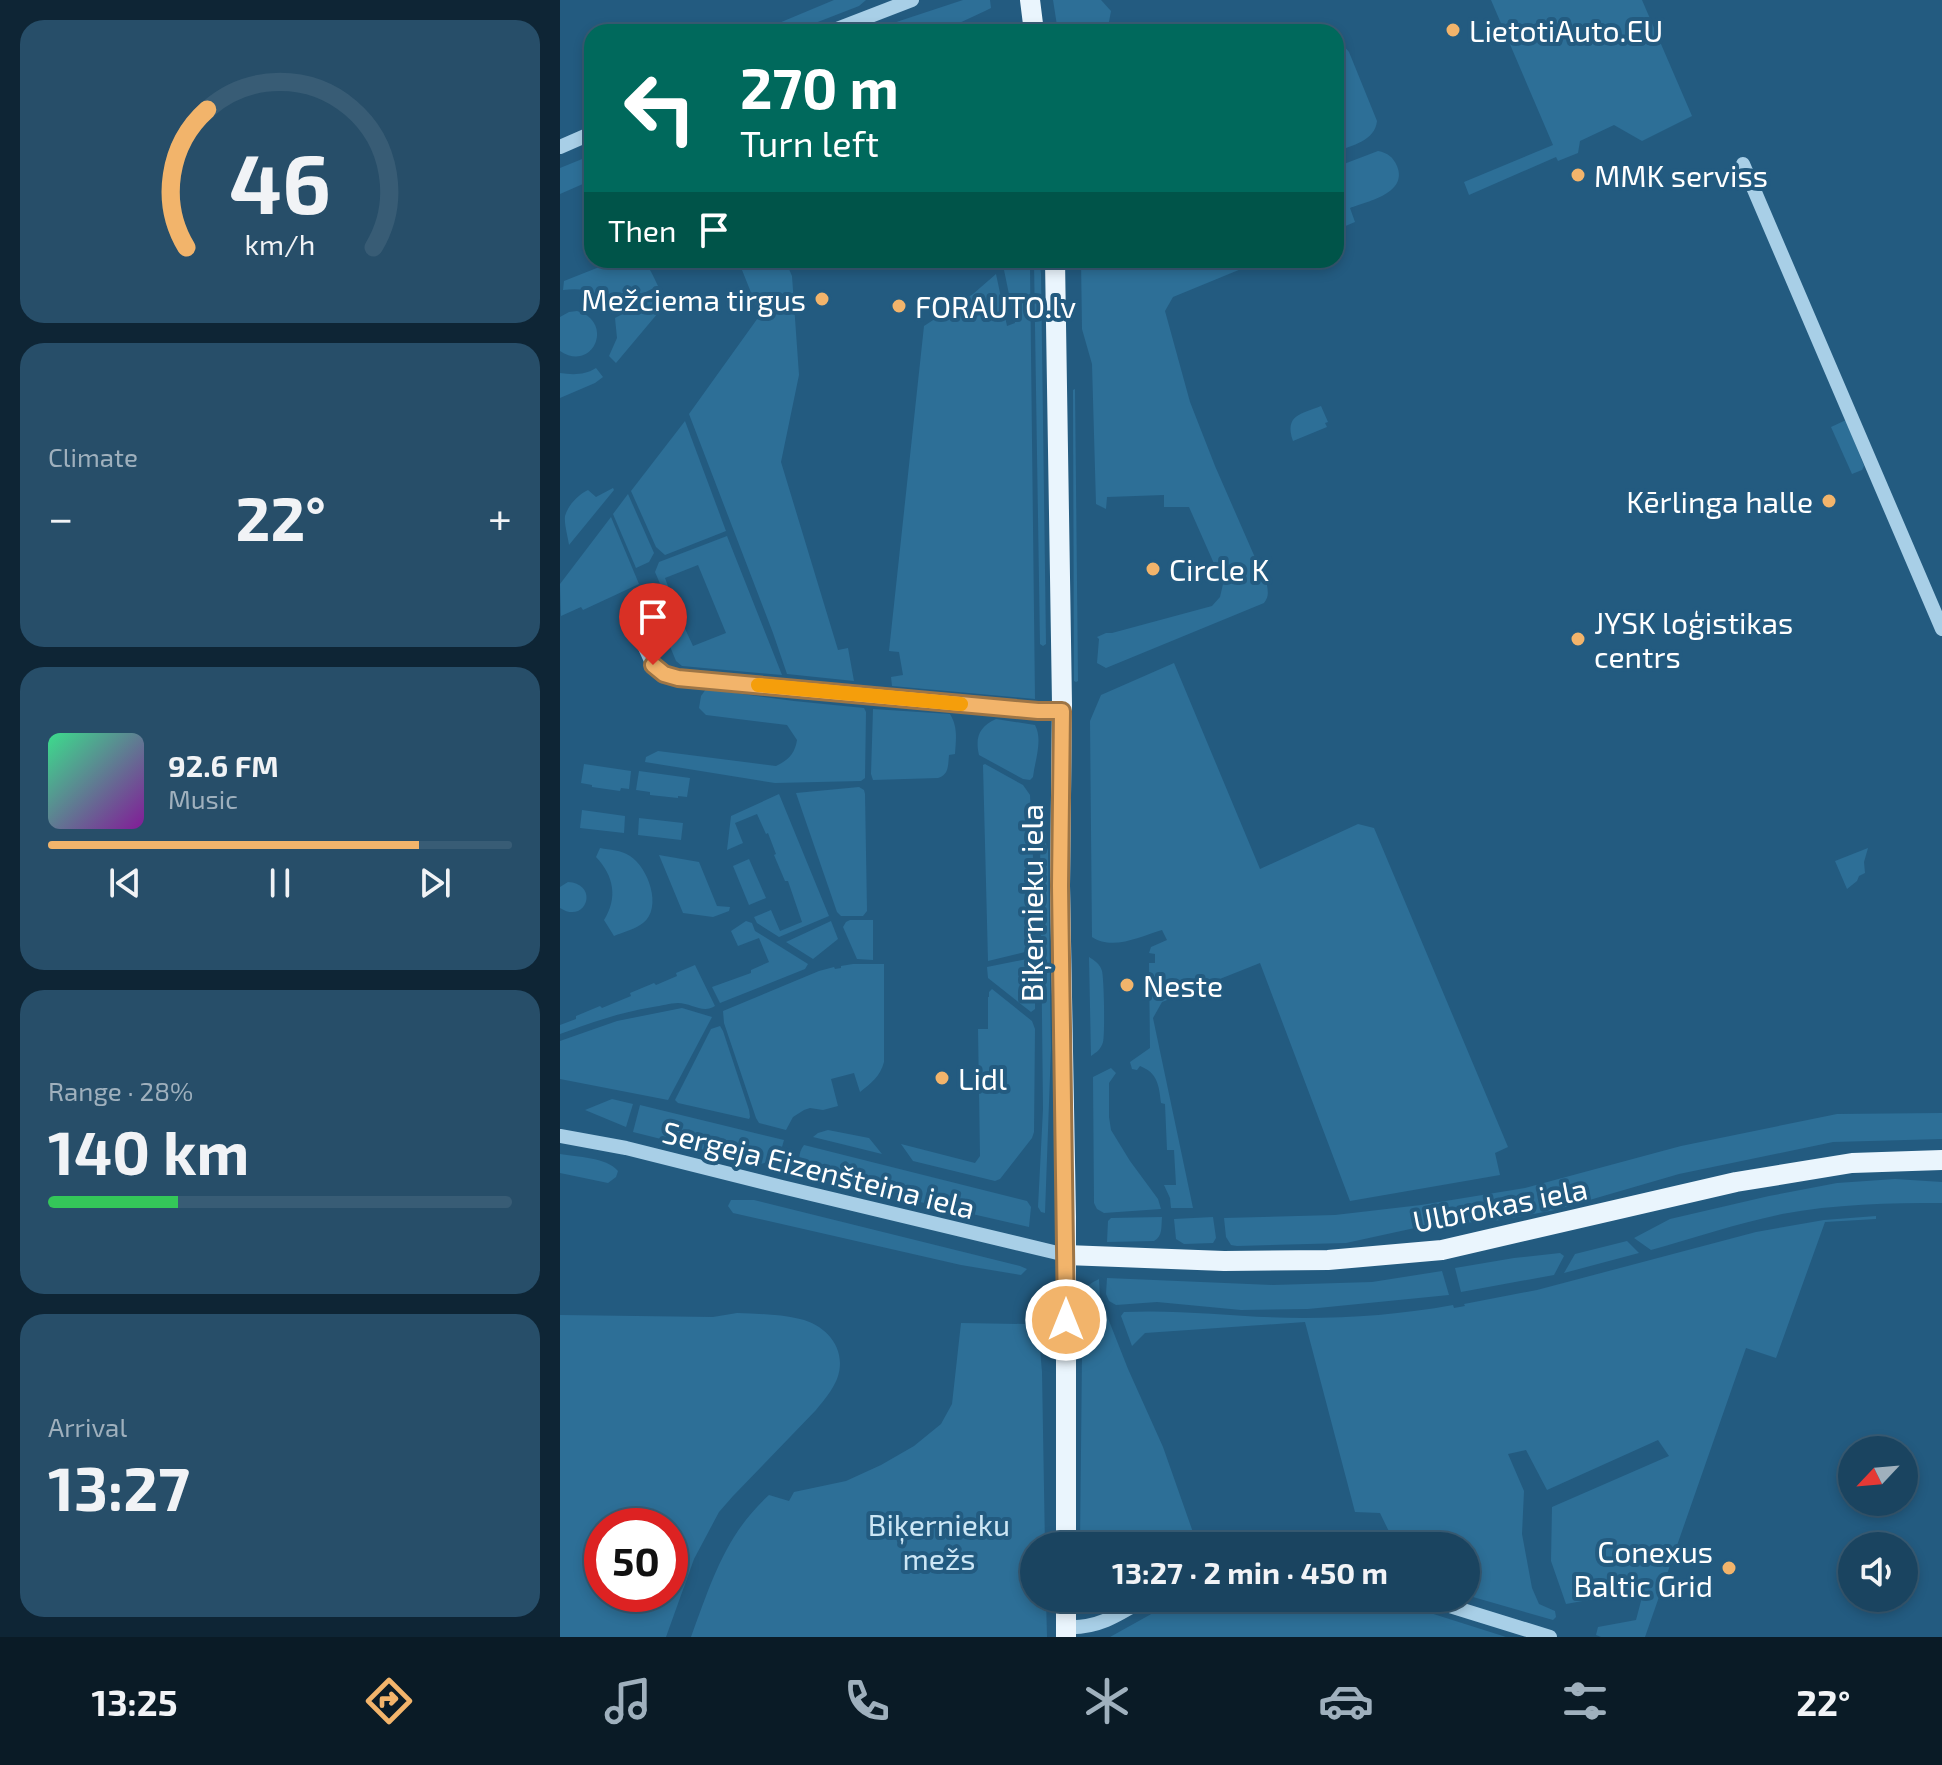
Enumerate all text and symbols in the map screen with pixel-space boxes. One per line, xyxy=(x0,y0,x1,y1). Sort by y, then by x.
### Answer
place label: LietotiAuto.EU xyxy=(1469,12,1663,48)
marker: LietotiAuto.EU xyxy=(1444,21,1462,39)
text: 270 m xyxy=(740,53,899,120)
icon: left xyxy=(608,56,712,160)
text: Turn left xyxy=(740,121,879,164)
text: 46 xyxy=(229,130,331,230)
place label: MMK serviss xyxy=(1594,157,1768,193)
marker: MMK serviss xyxy=(1569,166,1587,184)
icon: arrive xyxy=(692,208,736,252)
text: Then xyxy=(608,212,676,248)
text: km/h xyxy=(245,226,315,261)
place label: Mežciema tirgus xyxy=(581,281,806,317)
place label: FORAUTO.lv xyxy=(915,288,1076,324)
marker: Mežciema tirgus xyxy=(813,290,831,308)
marker: FORAUTO.lv xyxy=(890,297,908,315)
text: Climate xyxy=(48,441,138,472)
text: 22° xyxy=(236,481,326,553)
place label: Kērlinga halle xyxy=(1626,483,1813,519)
text: − xyxy=(48,490,74,543)
text: + xyxy=(488,490,512,543)
marker: Kērlinga halle xyxy=(1820,492,1838,510)
place label: Circle K xyxy=(1169,551,1270,587)
marker: Circle K xyxy=(1144,560,1162,578)
pin xyxy=(619,583,687,665)
icon: arrive xyxy=(631,595,675,639)
place label: JYSK loģistikas centrs xyxy=(1594,604,1793,674)
marker: JYSK loģistikas centrs xyxy=(1569,630,1587,648)
text: 92.6 FM xyxy=(168,747,279,783)
text: Music xyxy=(168,783,238,814)
street label: Biķernieku iela xyxy=(1013,804,1052,1002)
icon: previous xyxy=(103,861,147,905)
icon: pause xyxy=(258,861,302,905)
icon: next xyxy=(413,861,457,905)
place label: Neste xyxy=(1143,967,1223,1003)
marker: Neste xyxy=(1118,976,1136,994)
place label: Lidl xyxy=(958,1060,1007,1096)
marker: Lidl xyxy=(933,1069,951,1087)
text: Range · 28% xyxy=(48,1075,193,1106)
street label: Sergeja Eizenšteina iela xyxy=(659,1113,979,1225)
text: 140 km xyxy=(48,1115,249,1187)
street label: Ulbrokas iela xyxy=(1410,1169,1590,1239)
position arrow xyxy=(1024,1278,1108,1362)
text: Arrival xyxy=(48,1411,127,1442)
north arrow xyxy=(1838,1436,1918,1516)
map controls xyxy=(1838,1436,1918,1612)
text: 13:27 xyxy=(48,1451,190,1523)
park label: Biķernieku mežs xyxy=(868,1506,1010,1576)
speed limit sign: 50 xyxy=(584,1508,688,1612)
button: sound xyxy=(1838,1532,1918,1612)
place label: Conexus Baltic Grid xyxy=(1574,1533,1713,1603)
text: 13:27 · 2 min · 450 m xyxy=(1112,1554,1388,1590)
marker: Conexus Baltic Grid xyxy=(1720,1559,1738,1577)
icon: directions xyxy=(361,1673,417,1729)
icon: music xyxy=(600,1673,656,1729)
icon: phone xyxy=(839,1673,895,1729)
icon: climate xyxy=(1079,1673,1135,1729)
icon: car xyxy=(1318,1673,1374,1729)
icon: filters xyxy=(1557,1673,1613,1729)
text: 13:25 xyxy=(92,1680,178,1723)
text: 22° xyxy=(1796,1680,1850,1723)

